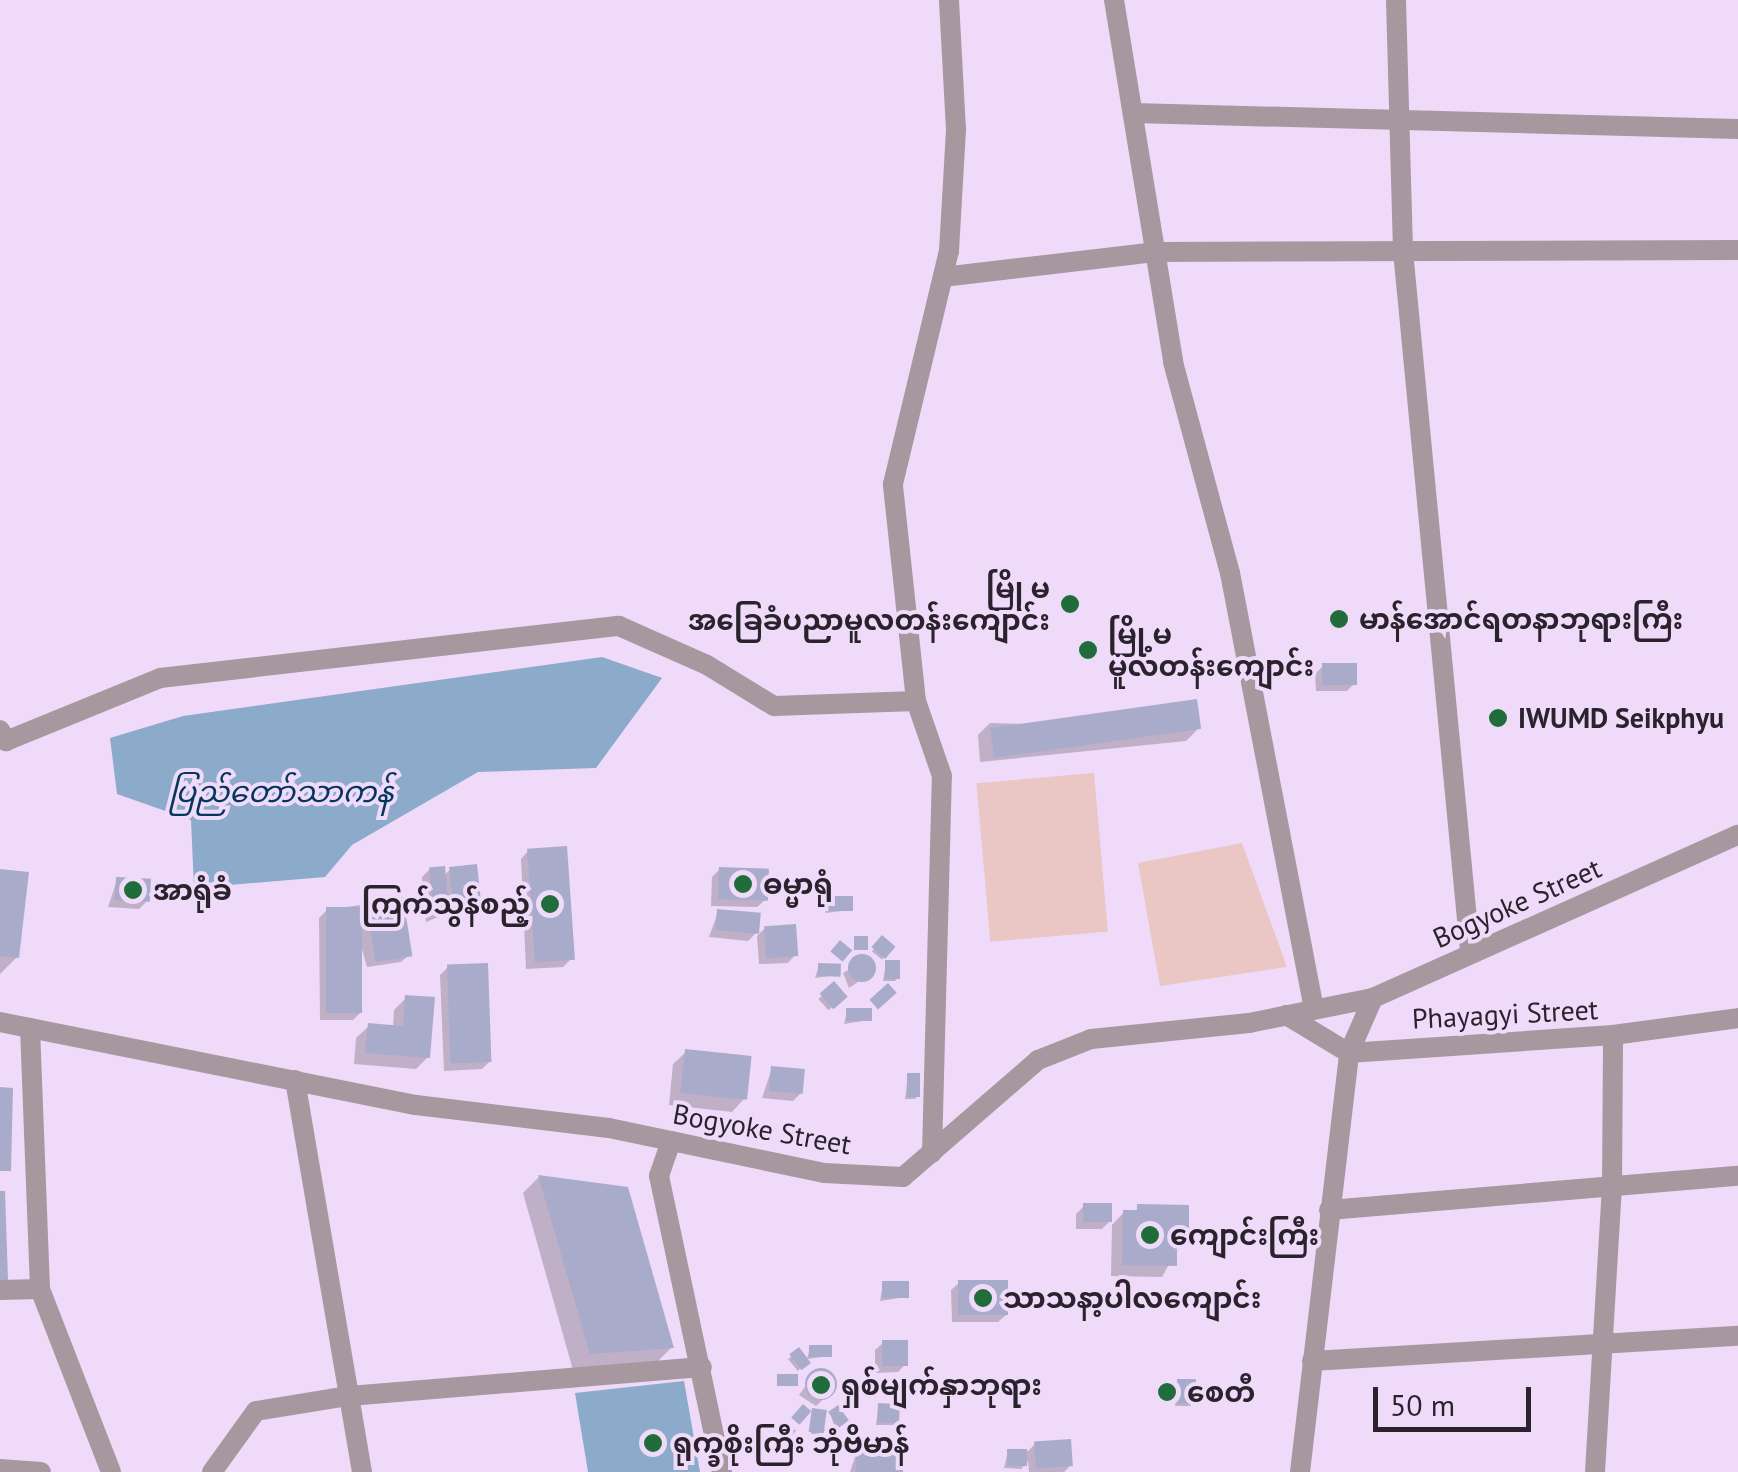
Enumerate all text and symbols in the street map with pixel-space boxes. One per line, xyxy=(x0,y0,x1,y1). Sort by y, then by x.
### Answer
place label: မြို့မ အခြေခံပညာမူလတန်းကျောင်း xyxy=(688,571,1050,637)
marker: မြို့မ အခြေခံပညာမူလတန်းကျောင်း xyxy=(1059,593,1081,615)
place label: မာန်အောင်ရတနာဘုရားကြီး xyxy=(1359,602,1683,636)
marker: မာန်အောင်ရတနာဘုရားကြီး xyxy=(1328,608,1350,630)
place label: မြို့မ မူလတန်းကျောင်း xyxy=(1108,617,1314,683)
marker: မြို့မ မူလတန်းကျောင်း xyxy=(1077,639,1099,661)
place label: IWUMD Seikphyu xyxy=(1518,701,1724,735)
marker: IWUMD Seikphyu xyxy=(1487,707,1509,729)
water label: ပြည်တော်သာကန် xyxy=(169,773,393,809)
street label: Bogyoke Street xyxy=(1428,851,1606,955)
place label: ဓမ္မာရုံ xyxy=(763,867,833,901)
place label: အာရုံခံ xyxy=(153,873,232,907)
marker: ဓမ္မာရုံ xyxy=(732,873,754,895)
marker: အာရုံခံ xyxy=(122,879,144,901)
place label: ကြက်သွန်စည့် xyxy=(362,887,530,921)
marker: ကြက်သွန်စည့် xyxy=(539,893,561,915)
street label: Phayagyi Street xyxy=(1411,992,1599,1036)
street label: Bogyoke Street xyxy=(670,1097,854,1161)
place label: ကျောင်းကြီး xyxy=(1170,1218,1319,1252)
marker: ကျောင်းကြီး xyxy=(1139,1224,1161,1246)
place label: သာသနာ့ပါလကျောင်း xyxy=(1003,1281,1262,1315)
marker: သာသနာ့ပါလကျောင်း xyxy=(972,1287,994,1309)
scale bar xyxy=(1378,1367,1536,1429)
place label: ရှစ်မျက်နှာဘုရား xyxy=(841,1368,1042,1402)
marker: ရှစ်မျက်နှာဘုရား xyxy=(810,1374,832,1396)
place label: စေတီ xyxy=(1187,1375,1255,1409)
marker: စေတီ xyxy=(1156,1381,1178,1403)
text: 50 m xyxy=(1390,1385,1455,1424)
place label: ရုက္ခစိုးကြီး ဘုံဗိမာန် xyxy=(673,1426,909,1460)
marker: ရုက္ခစိုးကြီး ဘုံဗိမာန် xyxy=(642,1432,664,1454)

